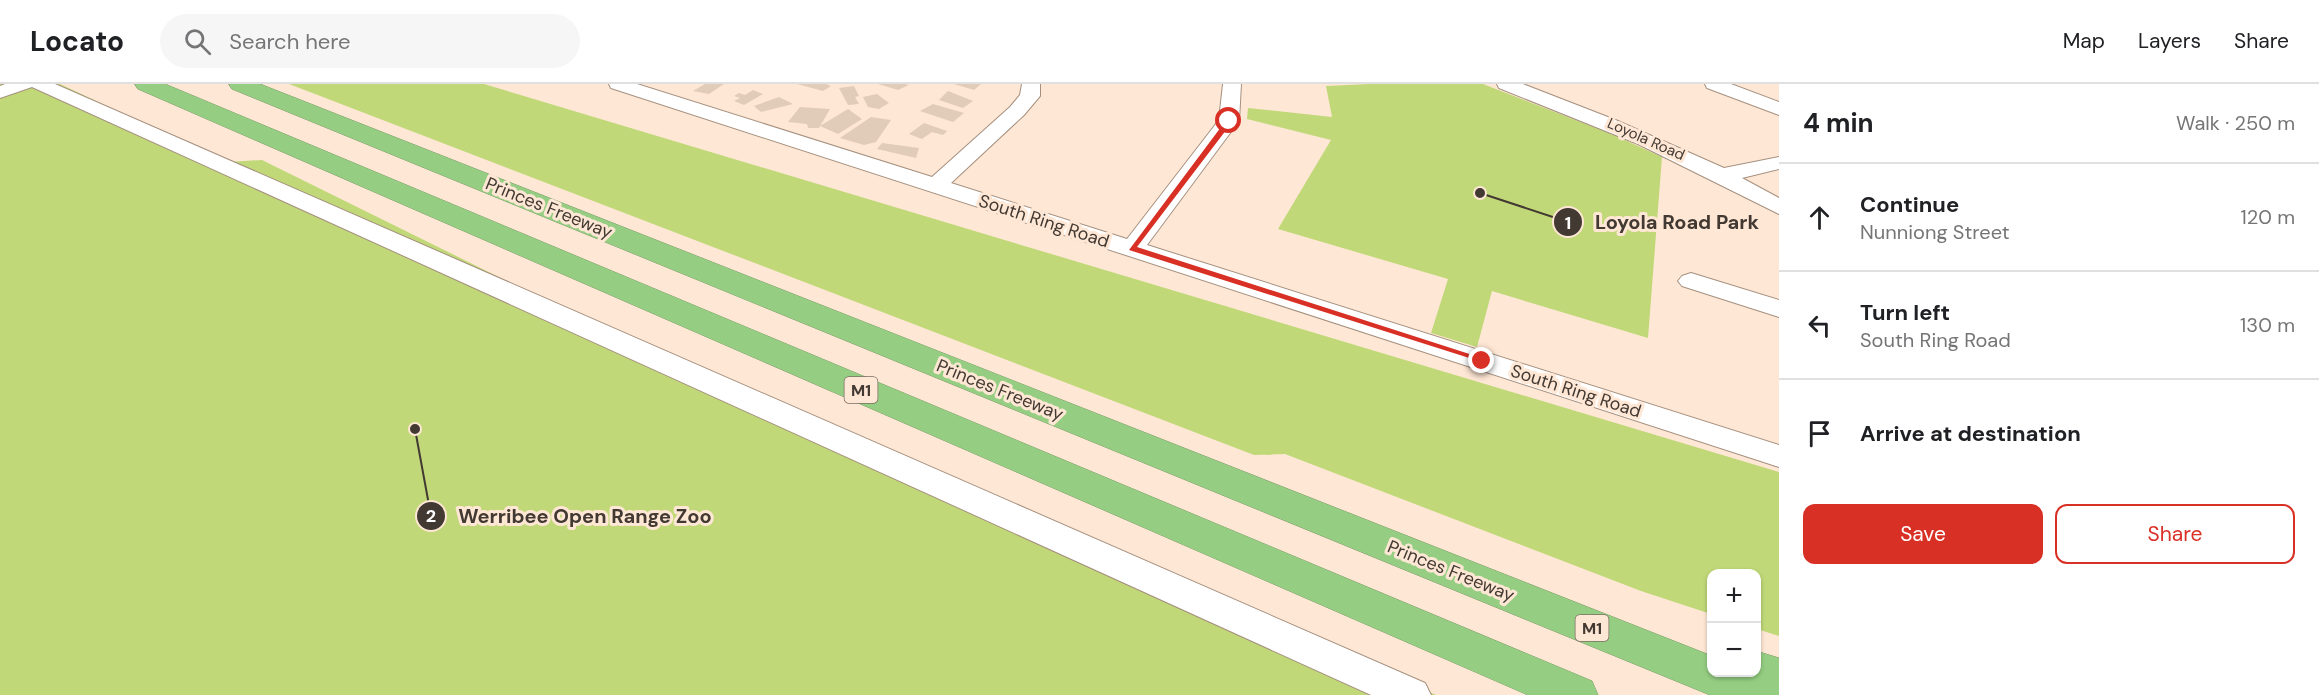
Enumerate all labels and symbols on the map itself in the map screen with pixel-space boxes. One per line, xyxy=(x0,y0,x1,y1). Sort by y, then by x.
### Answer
route start xyxy=(1215,107,1241,133)
street label: Loyola Road xyxy=(1604,113,1688,165)
street label: Princes Freeway xyxy=(482,172,616,244)
street label: South Ring Road xyxy=(976,189,1112,253)
callout: Loyola Road Park xyxy=(1553,203,1771,241)
text: Loyola Road Park xyxy=(1595,209,1759,235)
text: 1 xyxy=(1565,211,1571,235)
route end xyxy=(1468,347,1494,373)
street label: Princes Freeway xyxy=(933,354,1067,426)
street label: South Ring Road xyxy=(1508,359,1644,423)
road number: M1 xyxy=(844,377,878,403)
callout: Werribee Open Range Zoo xyxy=(416,497,724,535)
text: Werribee Open Range Zoo xyxy=(458,503,712,529)
text: 2 xyxy=(426,504,436,528)
street label: Princes Freeway xyxy=(1384,535,1518,607)
road number: M1 xyxy=(1576,615,1608,641)

